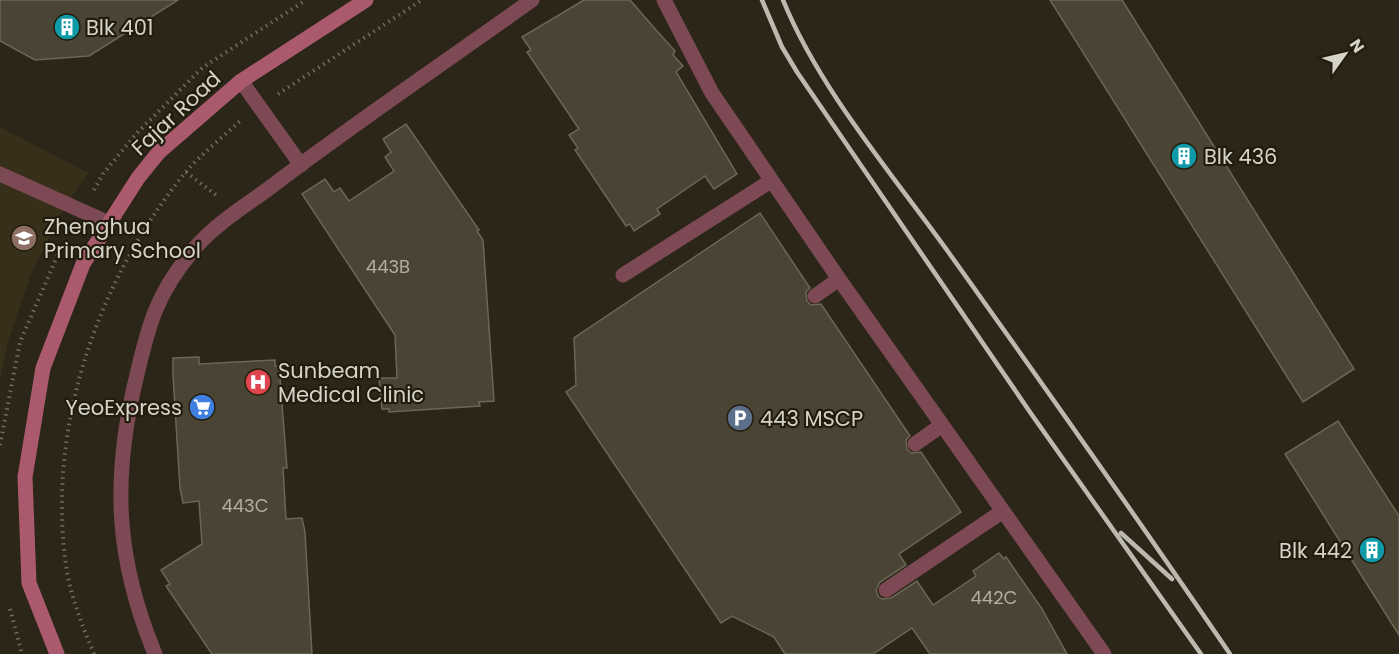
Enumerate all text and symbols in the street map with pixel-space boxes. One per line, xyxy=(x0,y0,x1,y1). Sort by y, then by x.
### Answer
building icon: Blk 401 xyxy=(52,12,82,42)
place label: Blk 401 xyxy=(86,13,154,42)
north arrow xyxy=(1315,24,1375,84)
text: N xyxy=(1344,34,1370,57)
street label: Fajar Road xyxy=(125,64,227,162)
building icon: Blk 436 xyxy=(1169,141,1199,171)
place label: Blk 436 xyxy=(1204,142,1277,171)
place label: Zhenghua Primary School xyxy=(44,212,201,265)
school or university icon: Zhenghua Primary School xyxy=(9,223,39,253)
house number: 443B xyxy=(366,254,410,279)
place label: Sunbeam Medical Clinic xyxy=(278,356,424,409)
hospital icon: Sunbeam Medical Clinic xyxy=(243,367,273,397)
supermarket icon: YeoExpress xyxy=(187,392,217,422)
place label: YeoExpress xyxy=(65,393,182,422)
parking icon: 443 MSCP xyxy=(725,403,755,433)
place label: 443 MSCP xyxy=(760,404,863,433)
house number: 443C xyxy=(221,493,269,518)
building icon: Blk 442 xyxy=(1357,535,1387,565)
place label: Blk 442 xyxy=(1279,536,1352,565)
house number: 442C xyxy=(971,585,1017,610)

